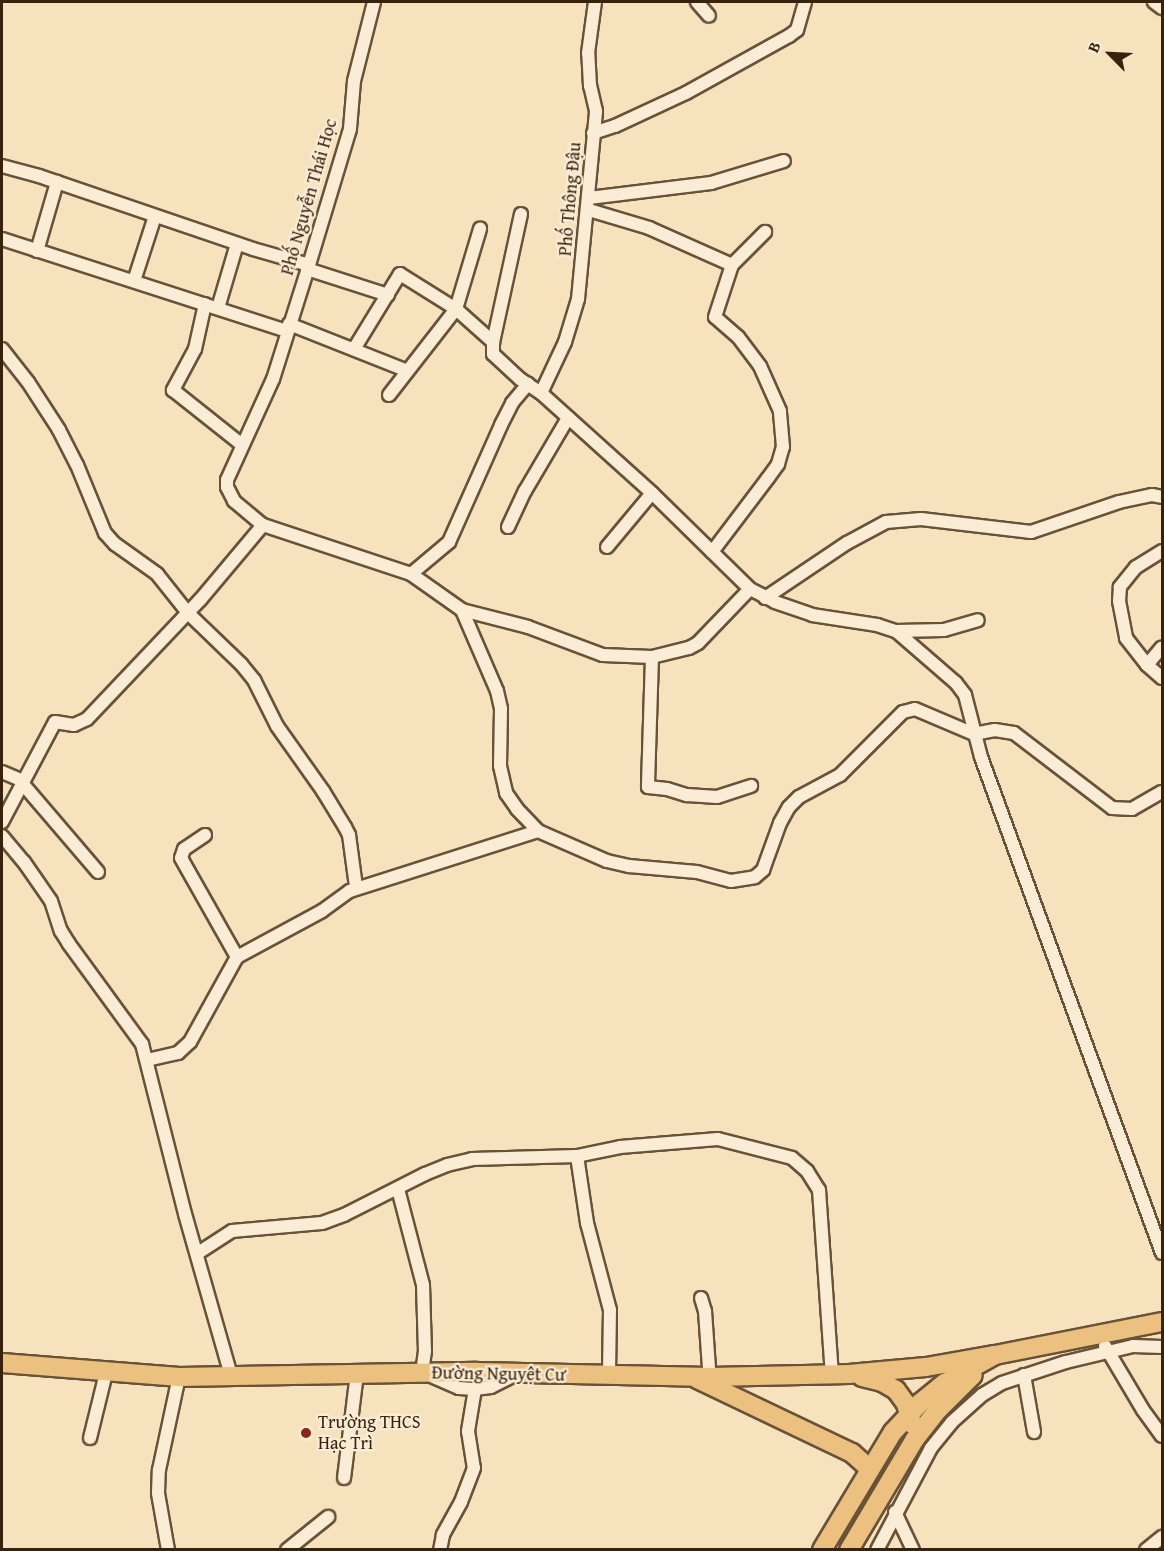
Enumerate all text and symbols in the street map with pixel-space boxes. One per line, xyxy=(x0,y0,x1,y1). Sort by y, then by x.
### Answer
north arrow xyxy=(1080,24,1140,84)
text: B xyxy=(1081,37,1107,56)
street label: Phố Nguyễn Thái Học xyxy=(276,116,342,278)
street label: Phố Thông Đậu xyxy=(554,141,586,257)
street label: Đường Nguyệt Cư xyxy=(431,1362,567,1386)
place label: Trường THCS Hạc Trì xyxy=(318,1412,421,1454)
marker: Trường THCS Hạc Trì xyxy=(299,1426,313,1440)

